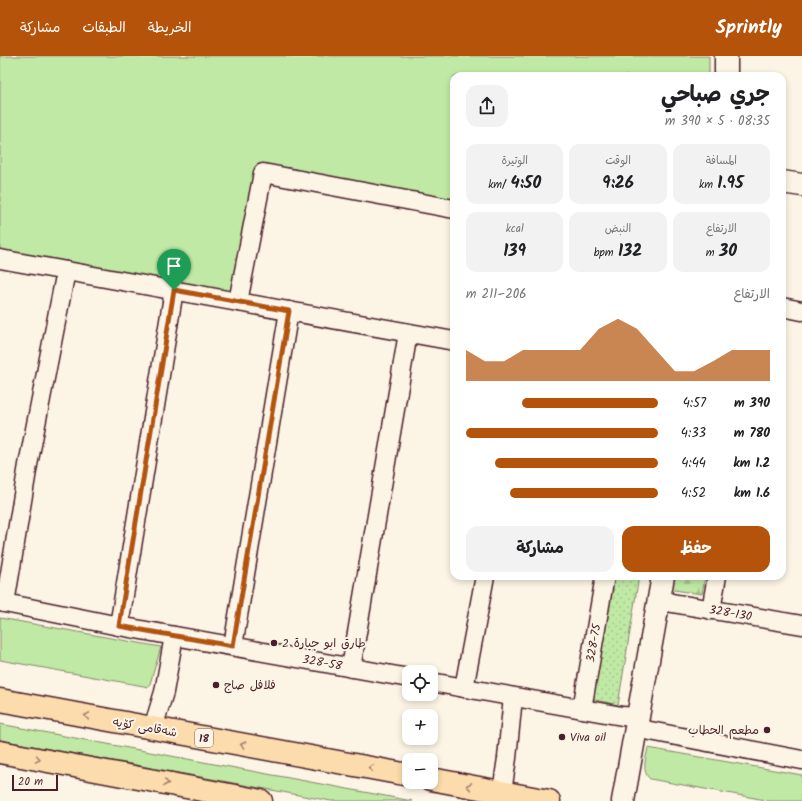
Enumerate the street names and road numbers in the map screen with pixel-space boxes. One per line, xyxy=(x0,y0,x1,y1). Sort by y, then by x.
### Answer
street label: 328-130 xyxy=(708,600,753,626)
street label: 328-75 xyxy=(581,621,607,664)
street label: 328-58 xyxy=(301,650,345,676)
street label: شەقامی کۆیە xyxy=(111,712,179,743)
road number: 18 xyxy=(195,729,213,747)

